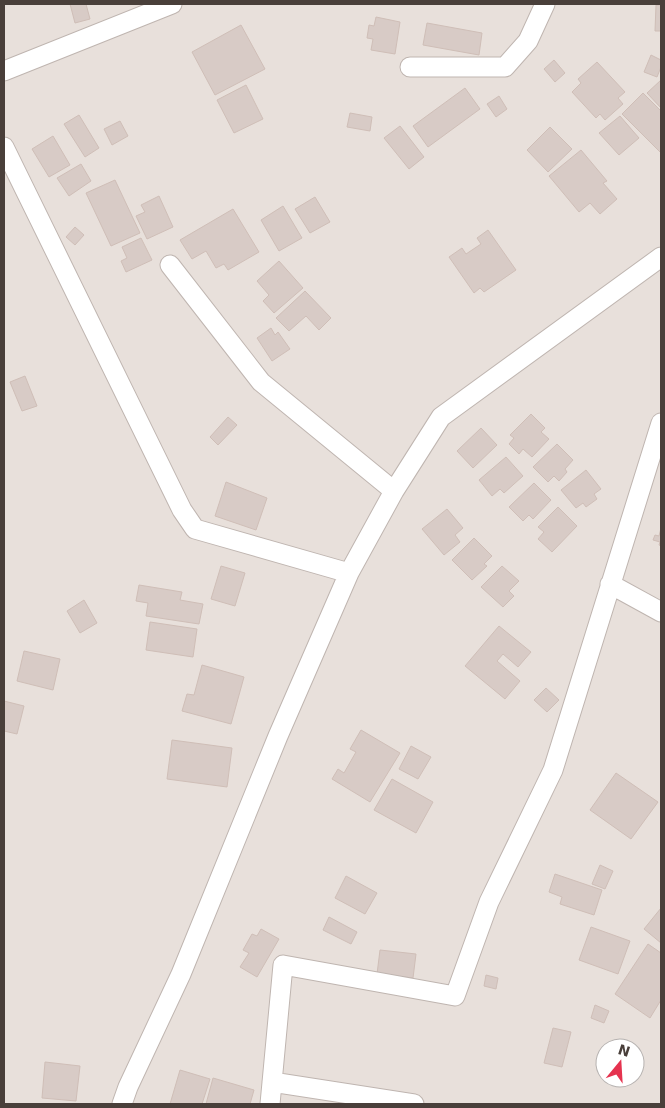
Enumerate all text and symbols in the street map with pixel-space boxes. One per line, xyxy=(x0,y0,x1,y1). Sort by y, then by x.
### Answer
north arrow xyxy=(595,1038,645,1088)
text: N xyxy=(616,1041,632,1060)

